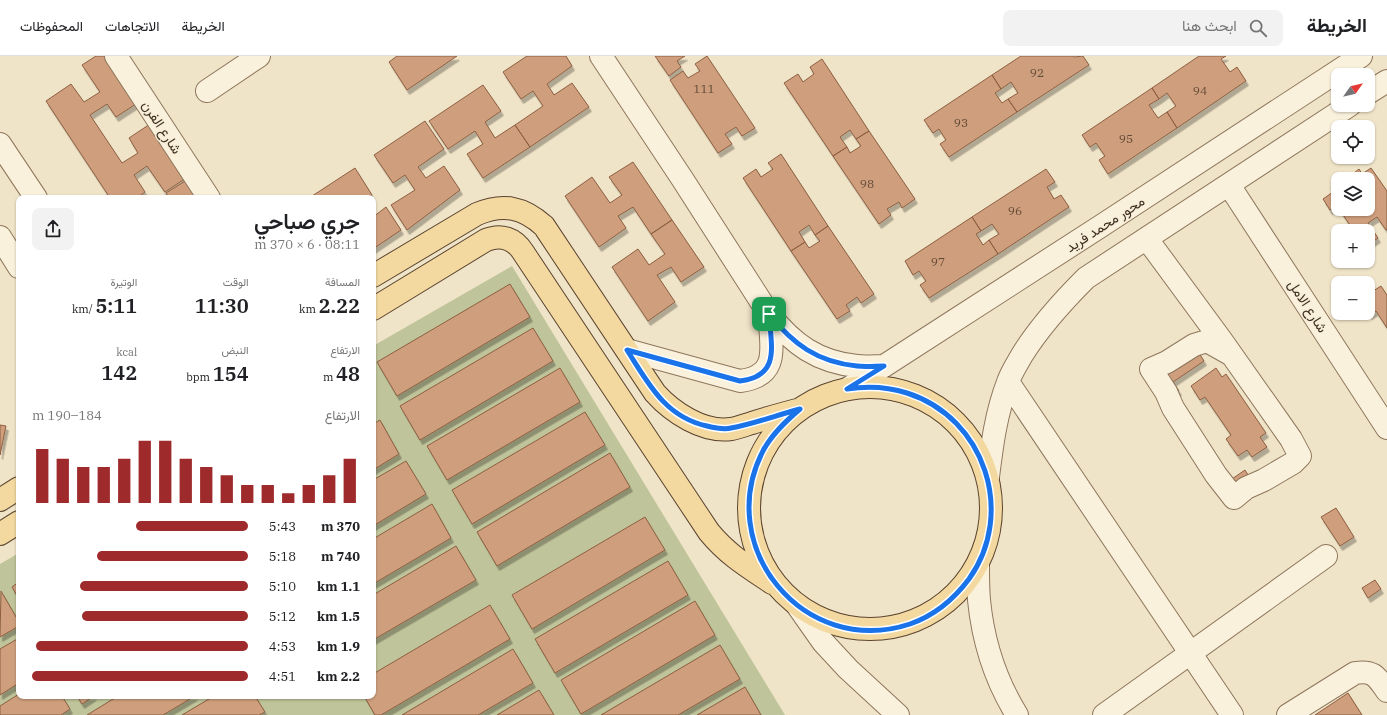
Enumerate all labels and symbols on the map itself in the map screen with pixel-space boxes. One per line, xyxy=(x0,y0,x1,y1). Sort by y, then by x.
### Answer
house number: 92 xyxy=(1030,65,1044,80)
north arrow xyxy=(1331,68,1375,112)
house number: 111 xyxy=(693,81,715,96)
house number: 94 xyxy=(1193,83,1207,98)
street label: شارع الفرن xyxy=(136,97,186,158)
house number: 93 xyxy=(954,115,968,130)
house number: 95 xyxy=(1119,131,1133,146)
house number: 98 xyxy=(860,176,874,191)
street label: محور محمد فريد xyxy=(1062,192,1148,256)
house number: 96 xyxy=(1008,203,1022,218)
house number: 97 xyxy=(931,254,945,269)
street label: شارع الامل xyxy=(1283,276,1332,337)
pin xyxy=(752,297,786,331)

